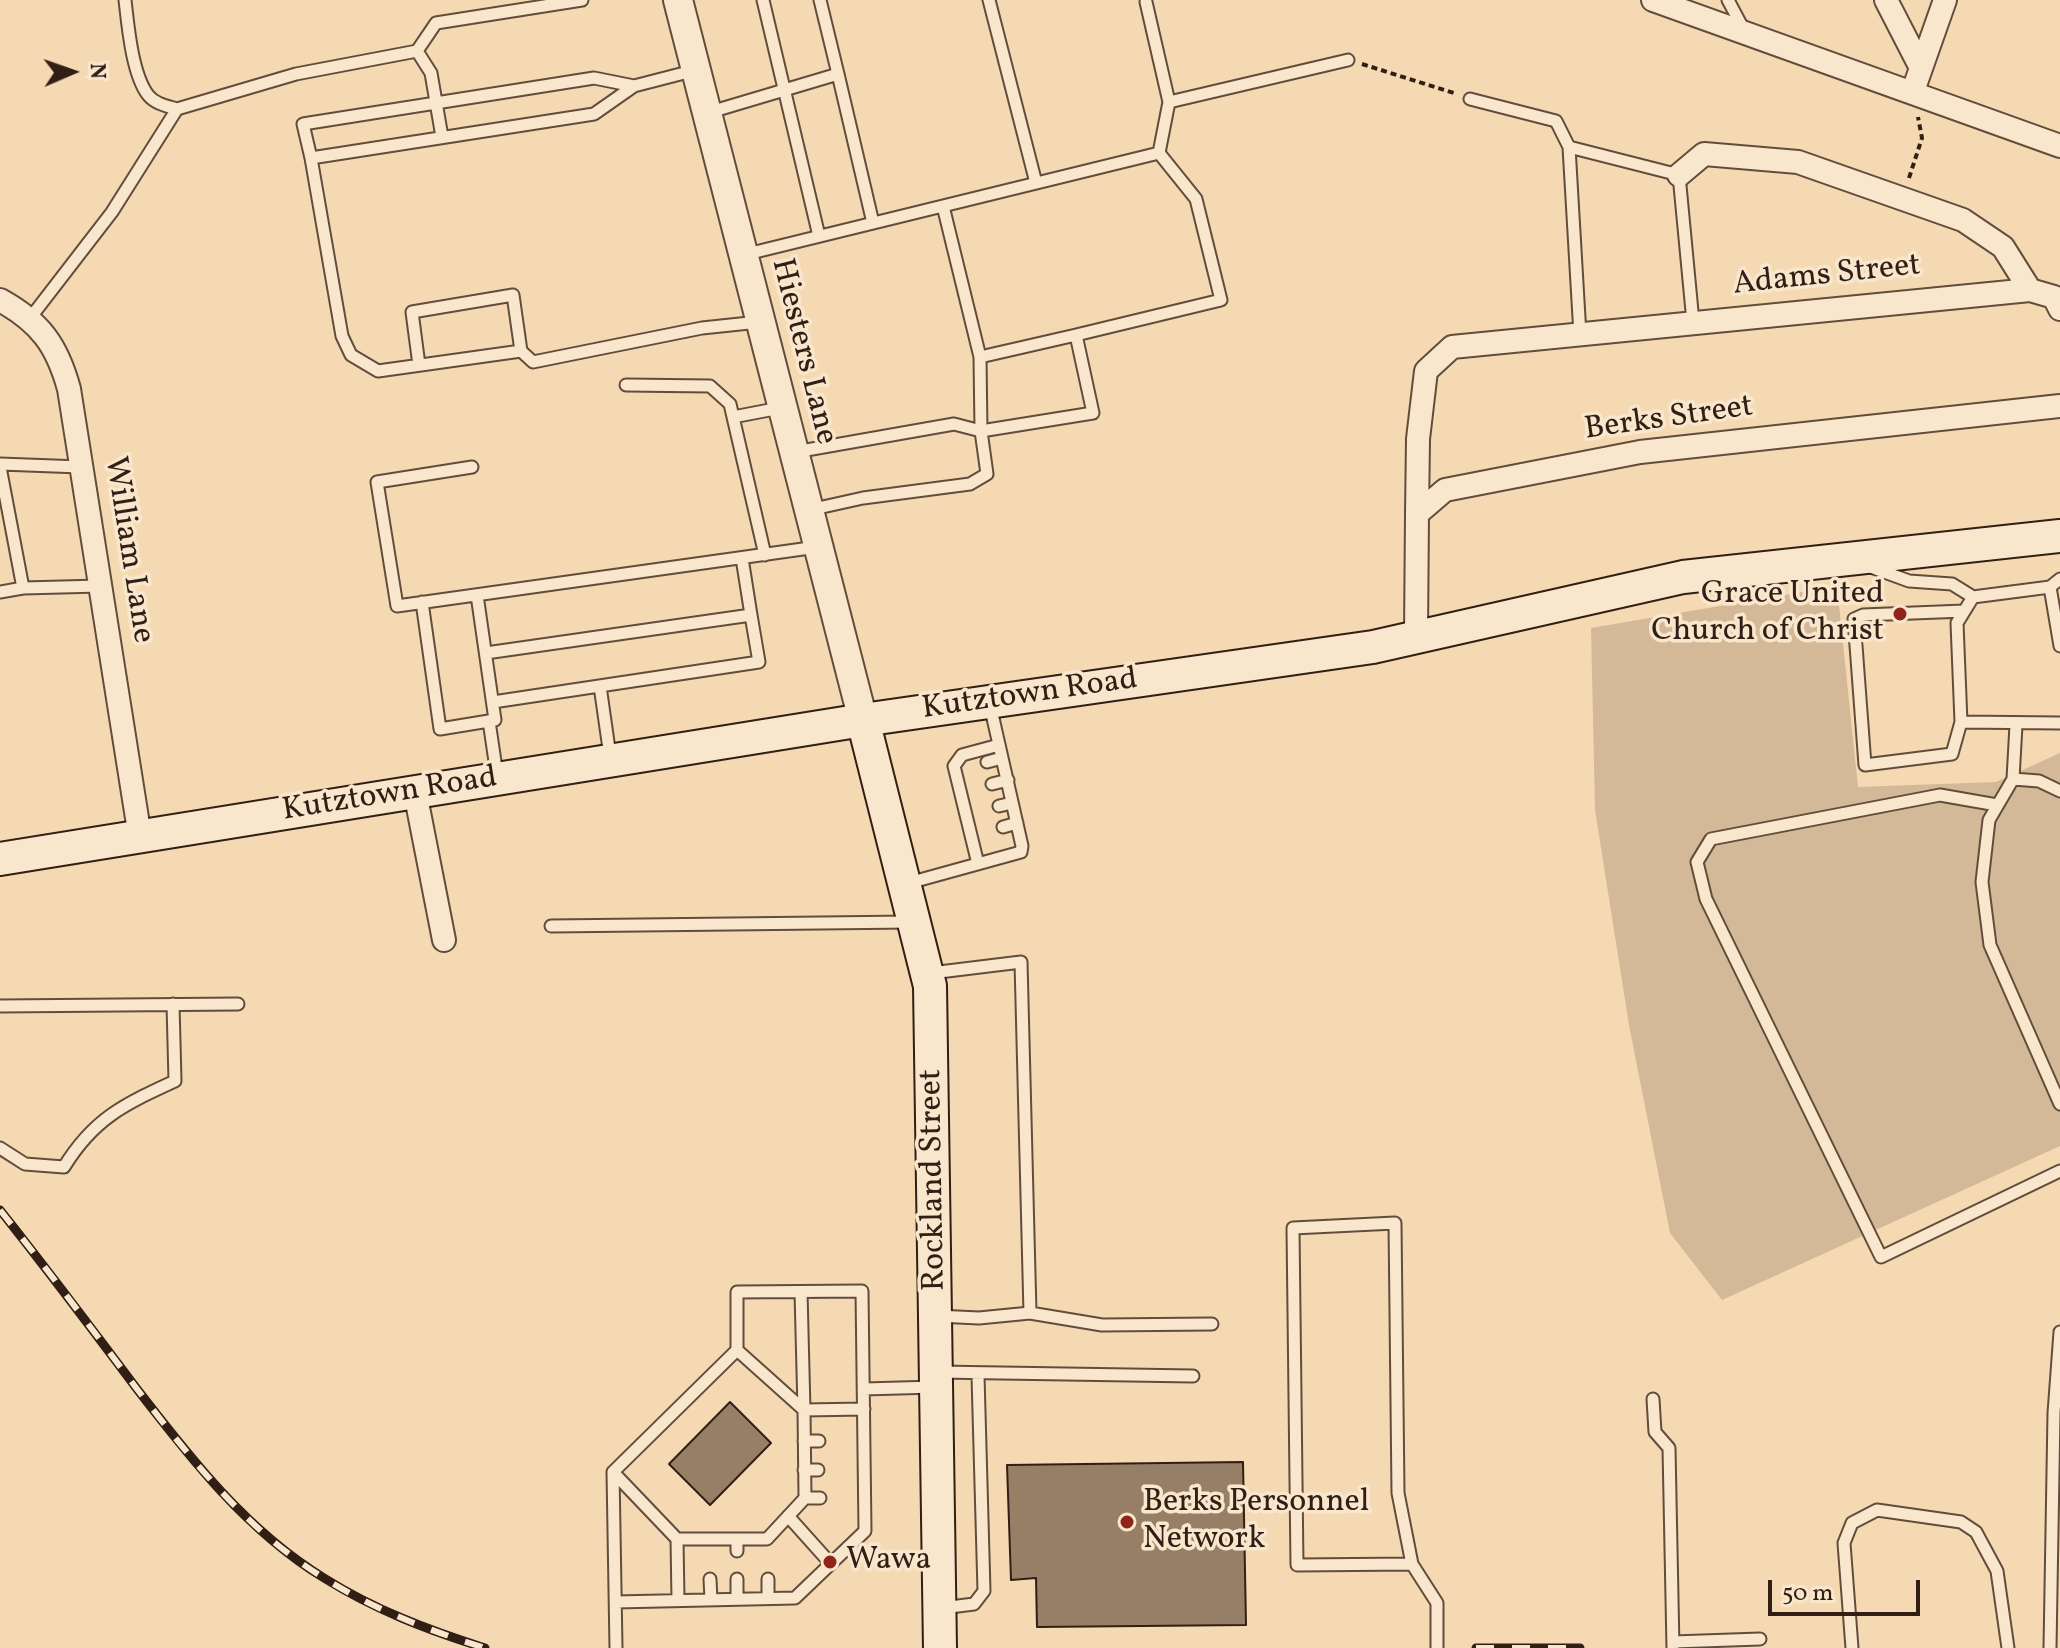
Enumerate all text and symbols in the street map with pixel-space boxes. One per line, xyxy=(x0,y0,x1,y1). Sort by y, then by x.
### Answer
north arrow xyxy=(32,32,112,112)
text: N xyxy=(81,63,112,80)
street label: Adams Street xyxy=(1731,248,1923,306)
street label: Hiesters Lane xyxy=(760,255,844,449)
street label: Berks Street xyxy=(1582,389,1756,451)
street label: William Lane xyxy=(93,454,161,646)
place label: Grace United Church of Christ xyxy=(1651,577,1884,652)
marker: Grace United Church of Christ xyxy=(1891,605,1909,623)
street label: Kutztown Road xyxy=(920,662,1140,730)
street label: Kutztown Road xyxy=(280,760,500,832)
street label: Rockland Street xyxy=(914,1069,956,1291)
place label: Berks Personnel Network xyxy=(1143,1485,1369,1560)
marker: Berks Personnel Network xyxy=(1118,1513,1136,1531)
place label: Wawa xyxy=(846,1543,932,1581)
marker: Wawa xyxy=(821,1553,839,1571)
scale bar xyxy=(1772,1564,1924,1614)
text: 50 m xyxy=(1782,1577,1834,1611)

